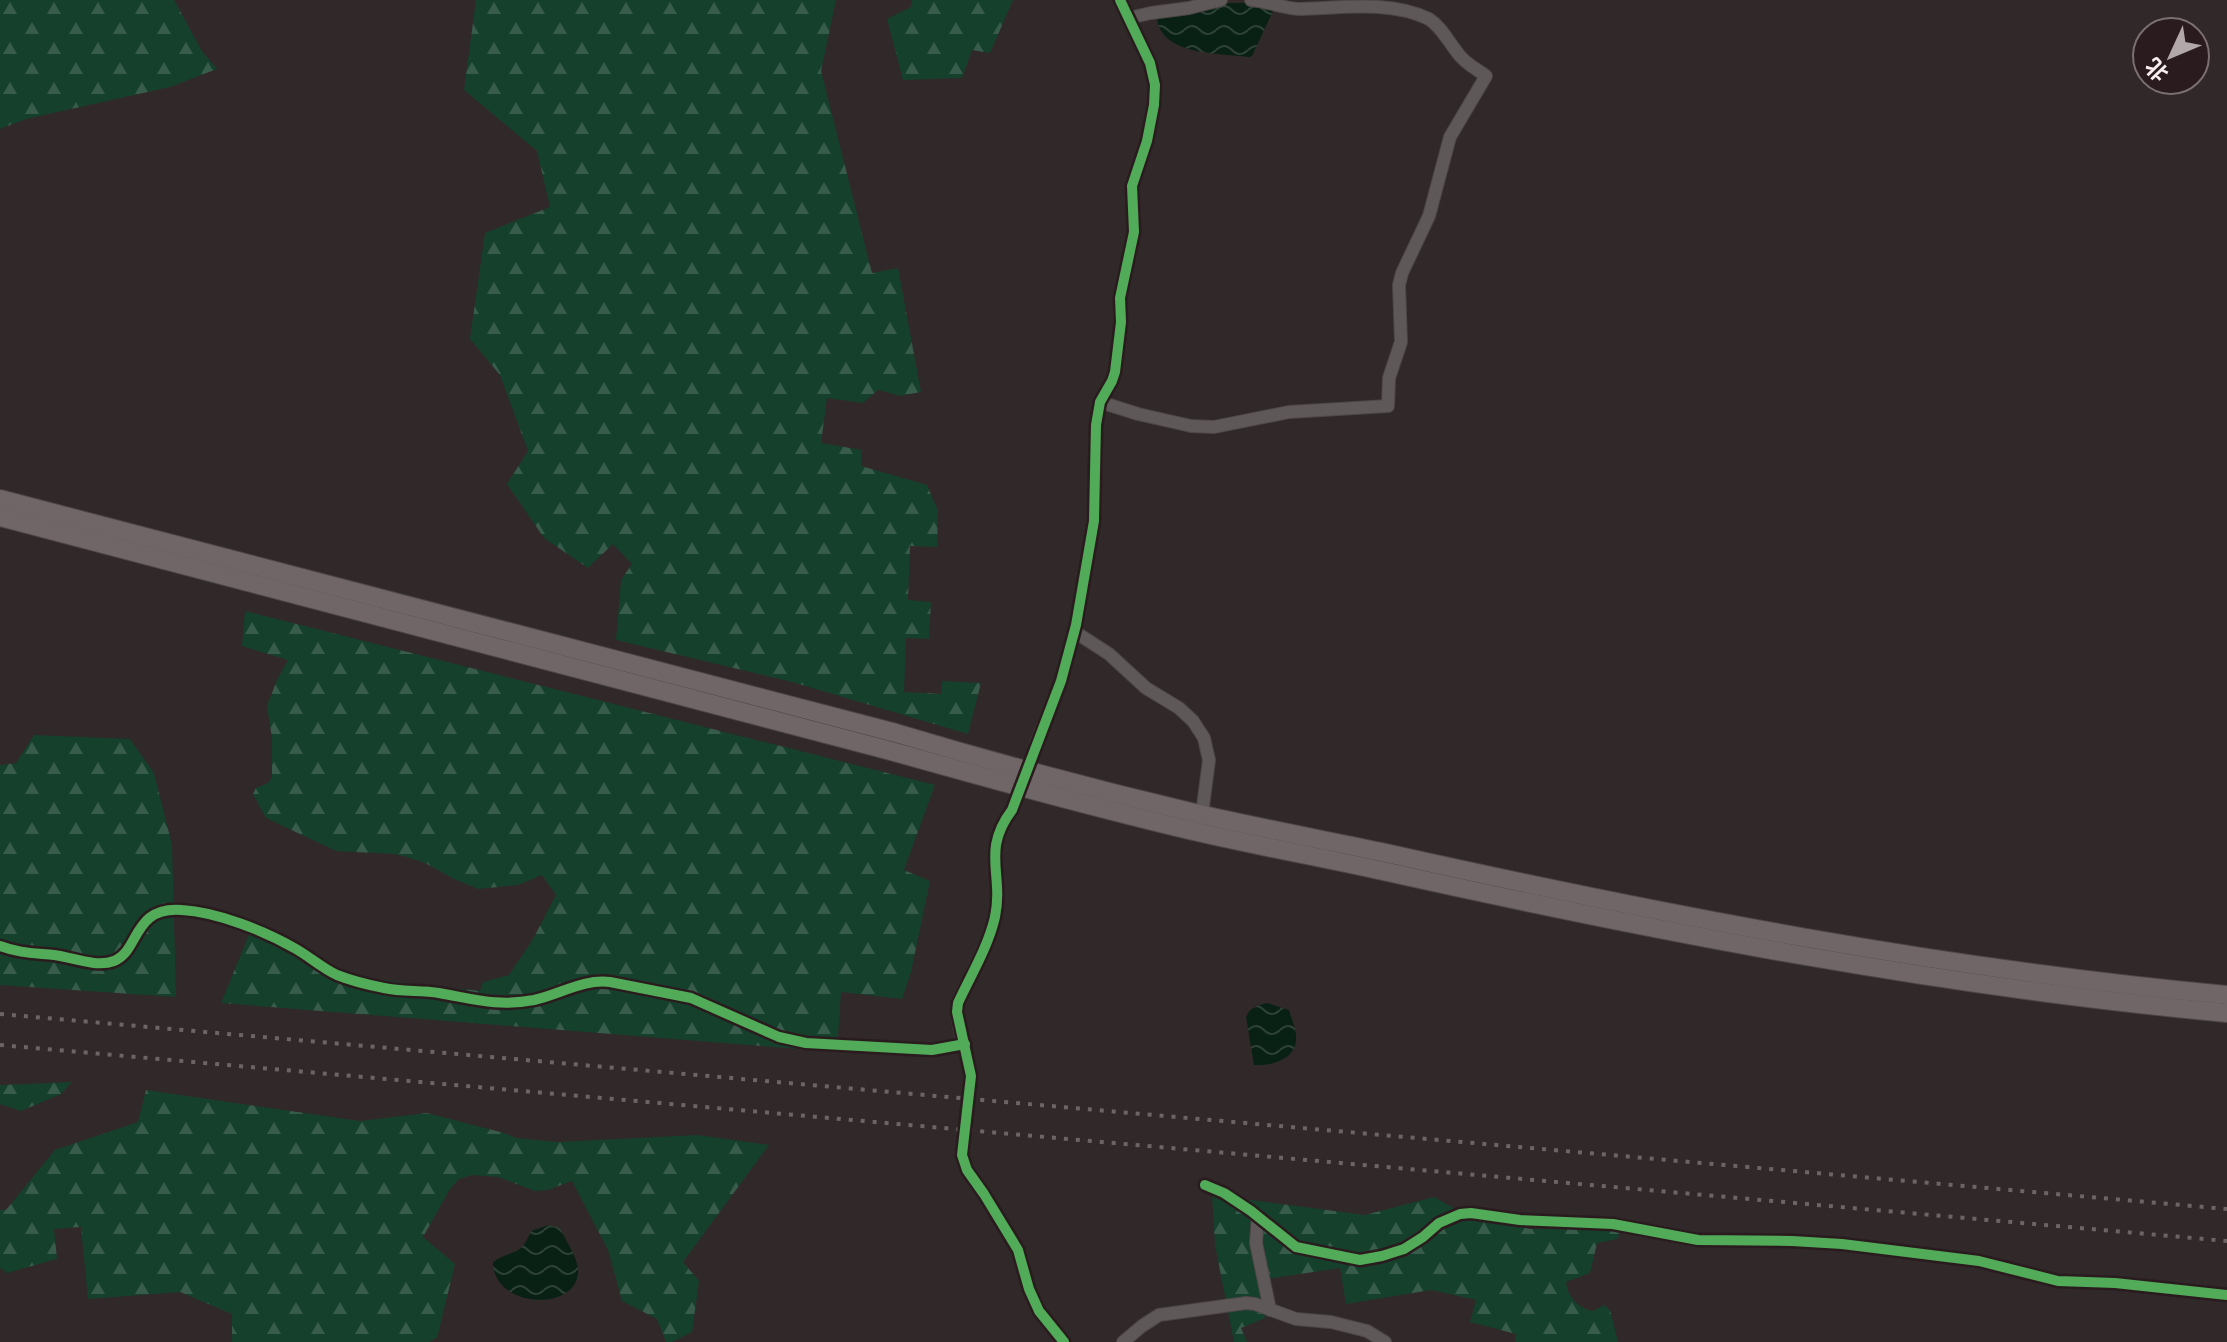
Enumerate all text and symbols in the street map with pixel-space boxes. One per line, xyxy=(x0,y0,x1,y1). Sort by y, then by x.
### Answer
north arrow xyxy=(2131,16,2211,96)
text: 北 xyxy=(2140,54,2173,87)

